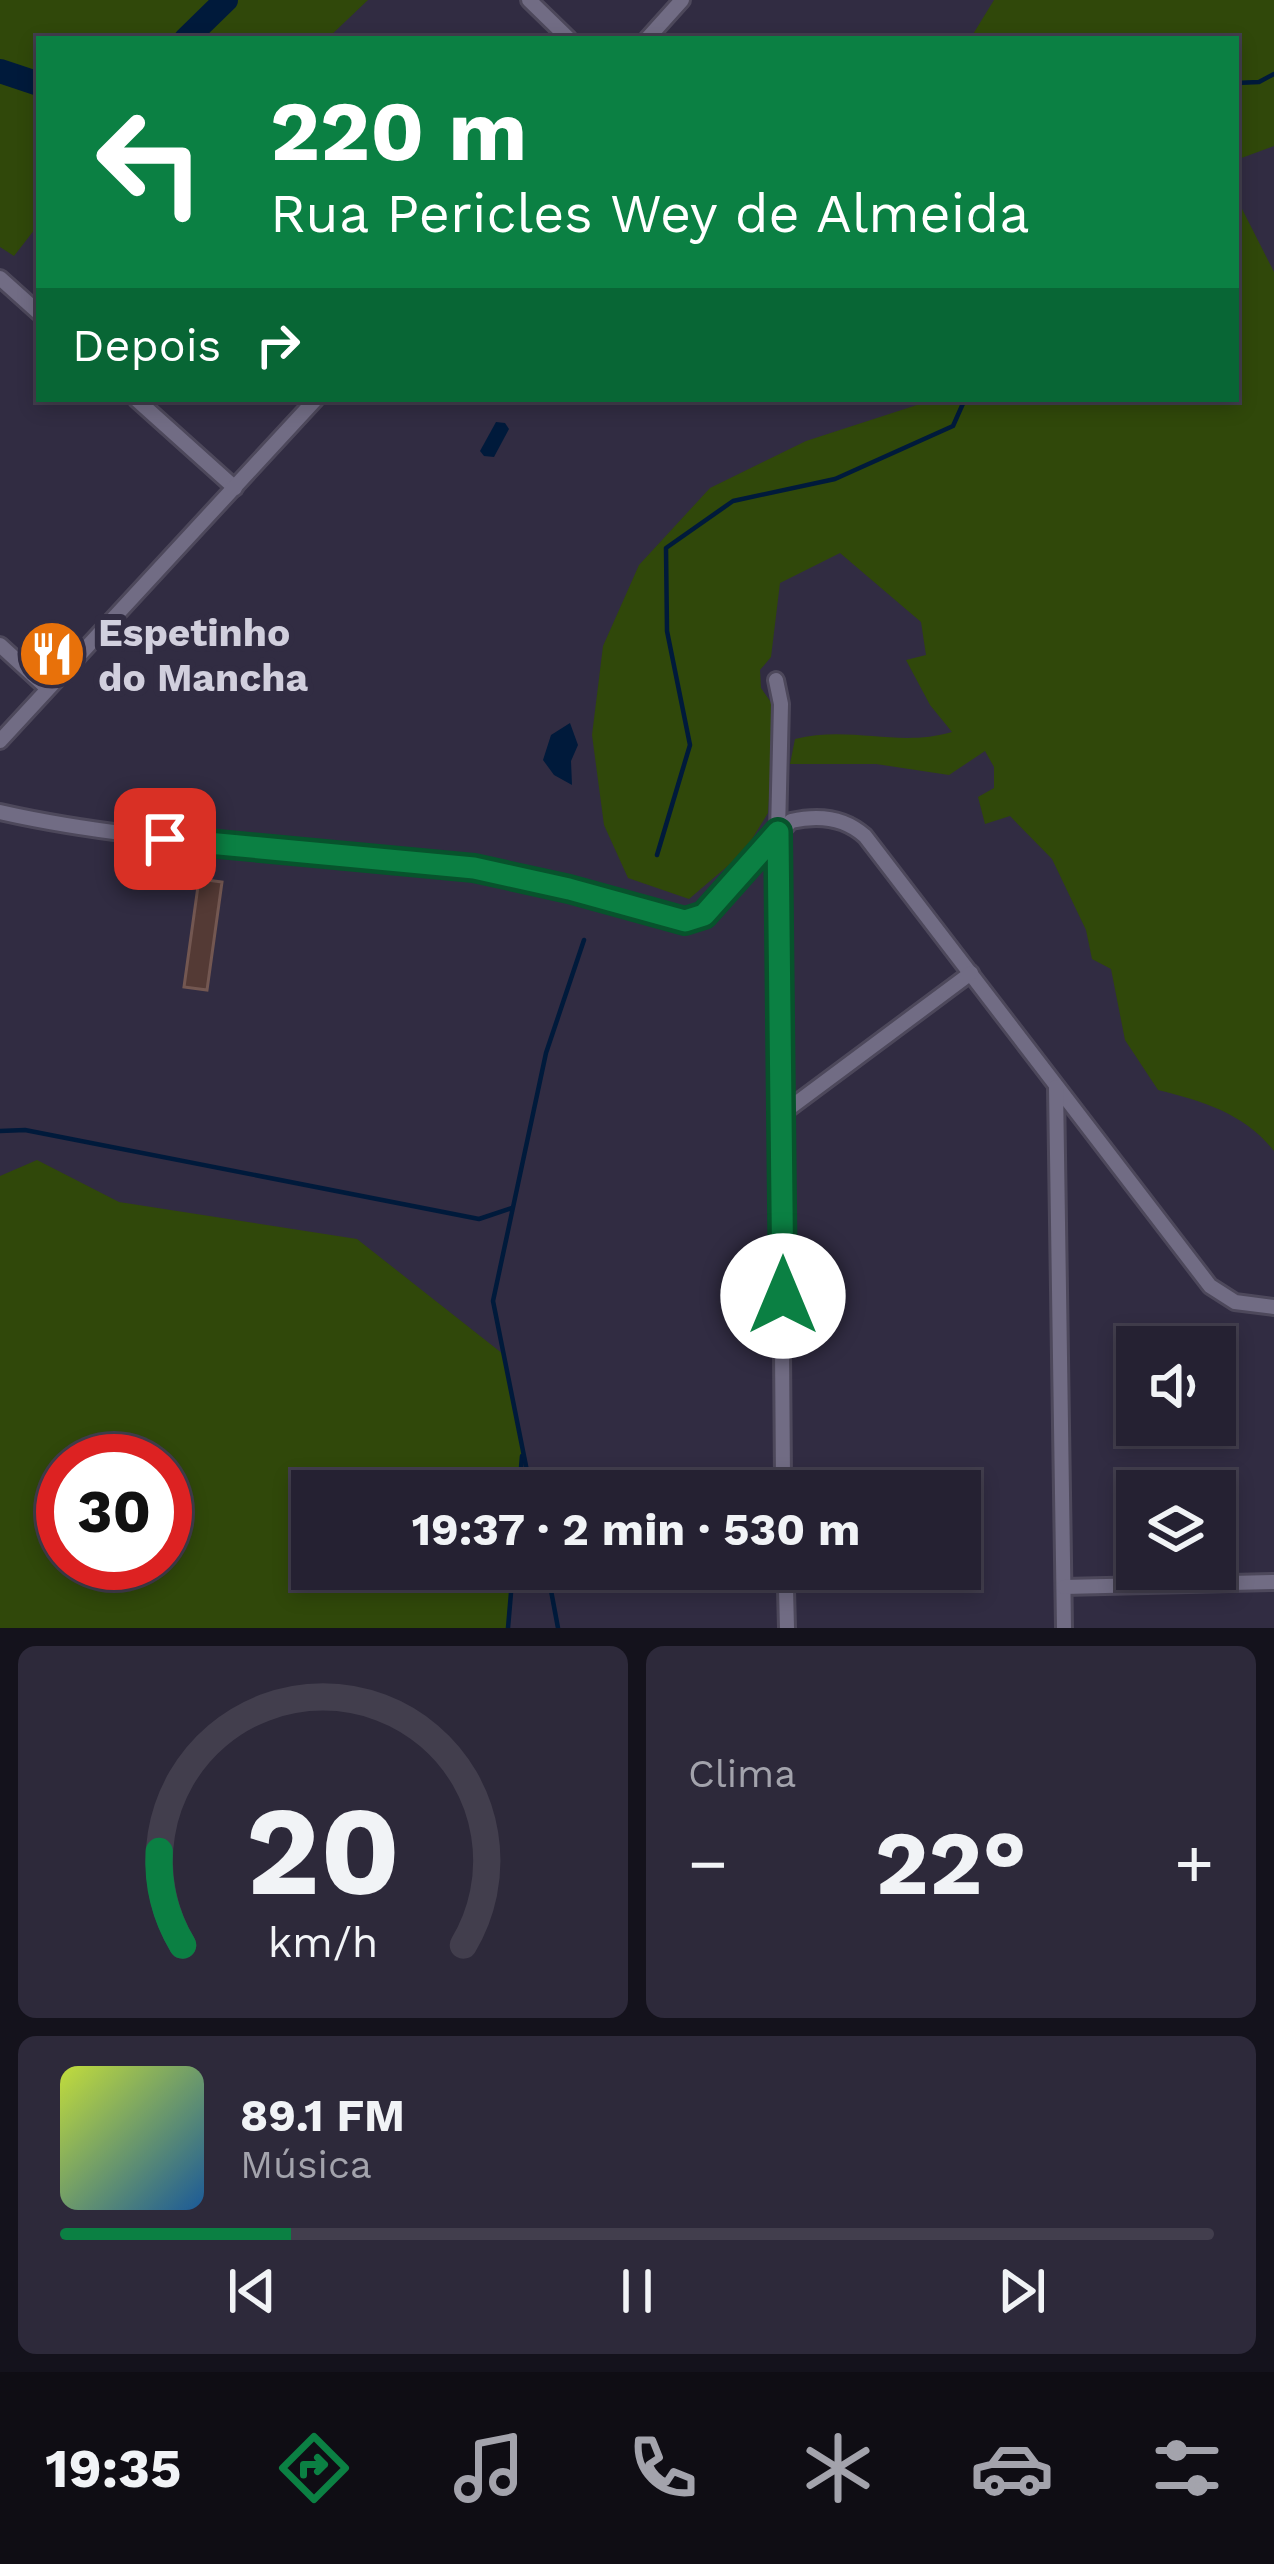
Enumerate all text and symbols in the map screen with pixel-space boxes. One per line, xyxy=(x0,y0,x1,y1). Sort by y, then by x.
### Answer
text: 220 m xyxy=(270,82,527,180)
icon: left xyxy=(72,84,228,240)
text: Rua Pericles Wey de Almeida xyxy=(270,182,1030,245)
icon: right xyxy=(245,312,311,378)
text: Depois xyxy=(72,319,221,372)
place label: Espetinho do Mancha xyxy=(98,610,308,700)
restaurant icon: Espetinho do Mancha xyxy=(17,619,87,689)
pin xyxy=(114,788,216,890)
icon: arrive xyxy=(132,806,198,872)
position arrow xyxy=(720,1233,846,1359)
map controls xyxy=(1116,1326,1236,1590)
button: sound xyxy=(1116,1326,1236,1446)
speed limit sign: 30 xyxy=(36,1434,192,1590)
button: layers xyxy=(1116,1470,1236,1590)
text: 19:37 · 2 min · 530 m xyxy=(412,1503,860,1556)
text: Clima xyxy=(688,1751,796,1796)
text: 20 xyxy=(246,1778,400,1924)
text: 22° xyxy=(875,1810,1027,1916)
text: − xyxy=(688,1825,728,1902)
text: + xyxy=(1174,1825,1214,1902)
text: km/h xyxy=(268,1917,378,1967)
text: 89.1 FM xyxy=(240,2089,405,2142)
text: Música xyxy=(240,2142,372,2187)
icon: previous xyxy=(219,2258,285,2324)
icon: pause xyxy=(604,2258,670,2324)
icon: next xyxy=(989,2258,1055,2324)
icon: directions xyxy=(272,2426,356,2510)
icon: music xyxy=(447,2426,531,2510)
icon: phone xyxy=(621,2426,705,2510)
icon: climate xyxy=(796,2426,880,2510)
icon: car xyxy=(970,2426,1054,2510)
icon: filters xyxy=(1145,2426,1229,2510)
text: 19:35 xyxy=(45,2437,182,2500)

